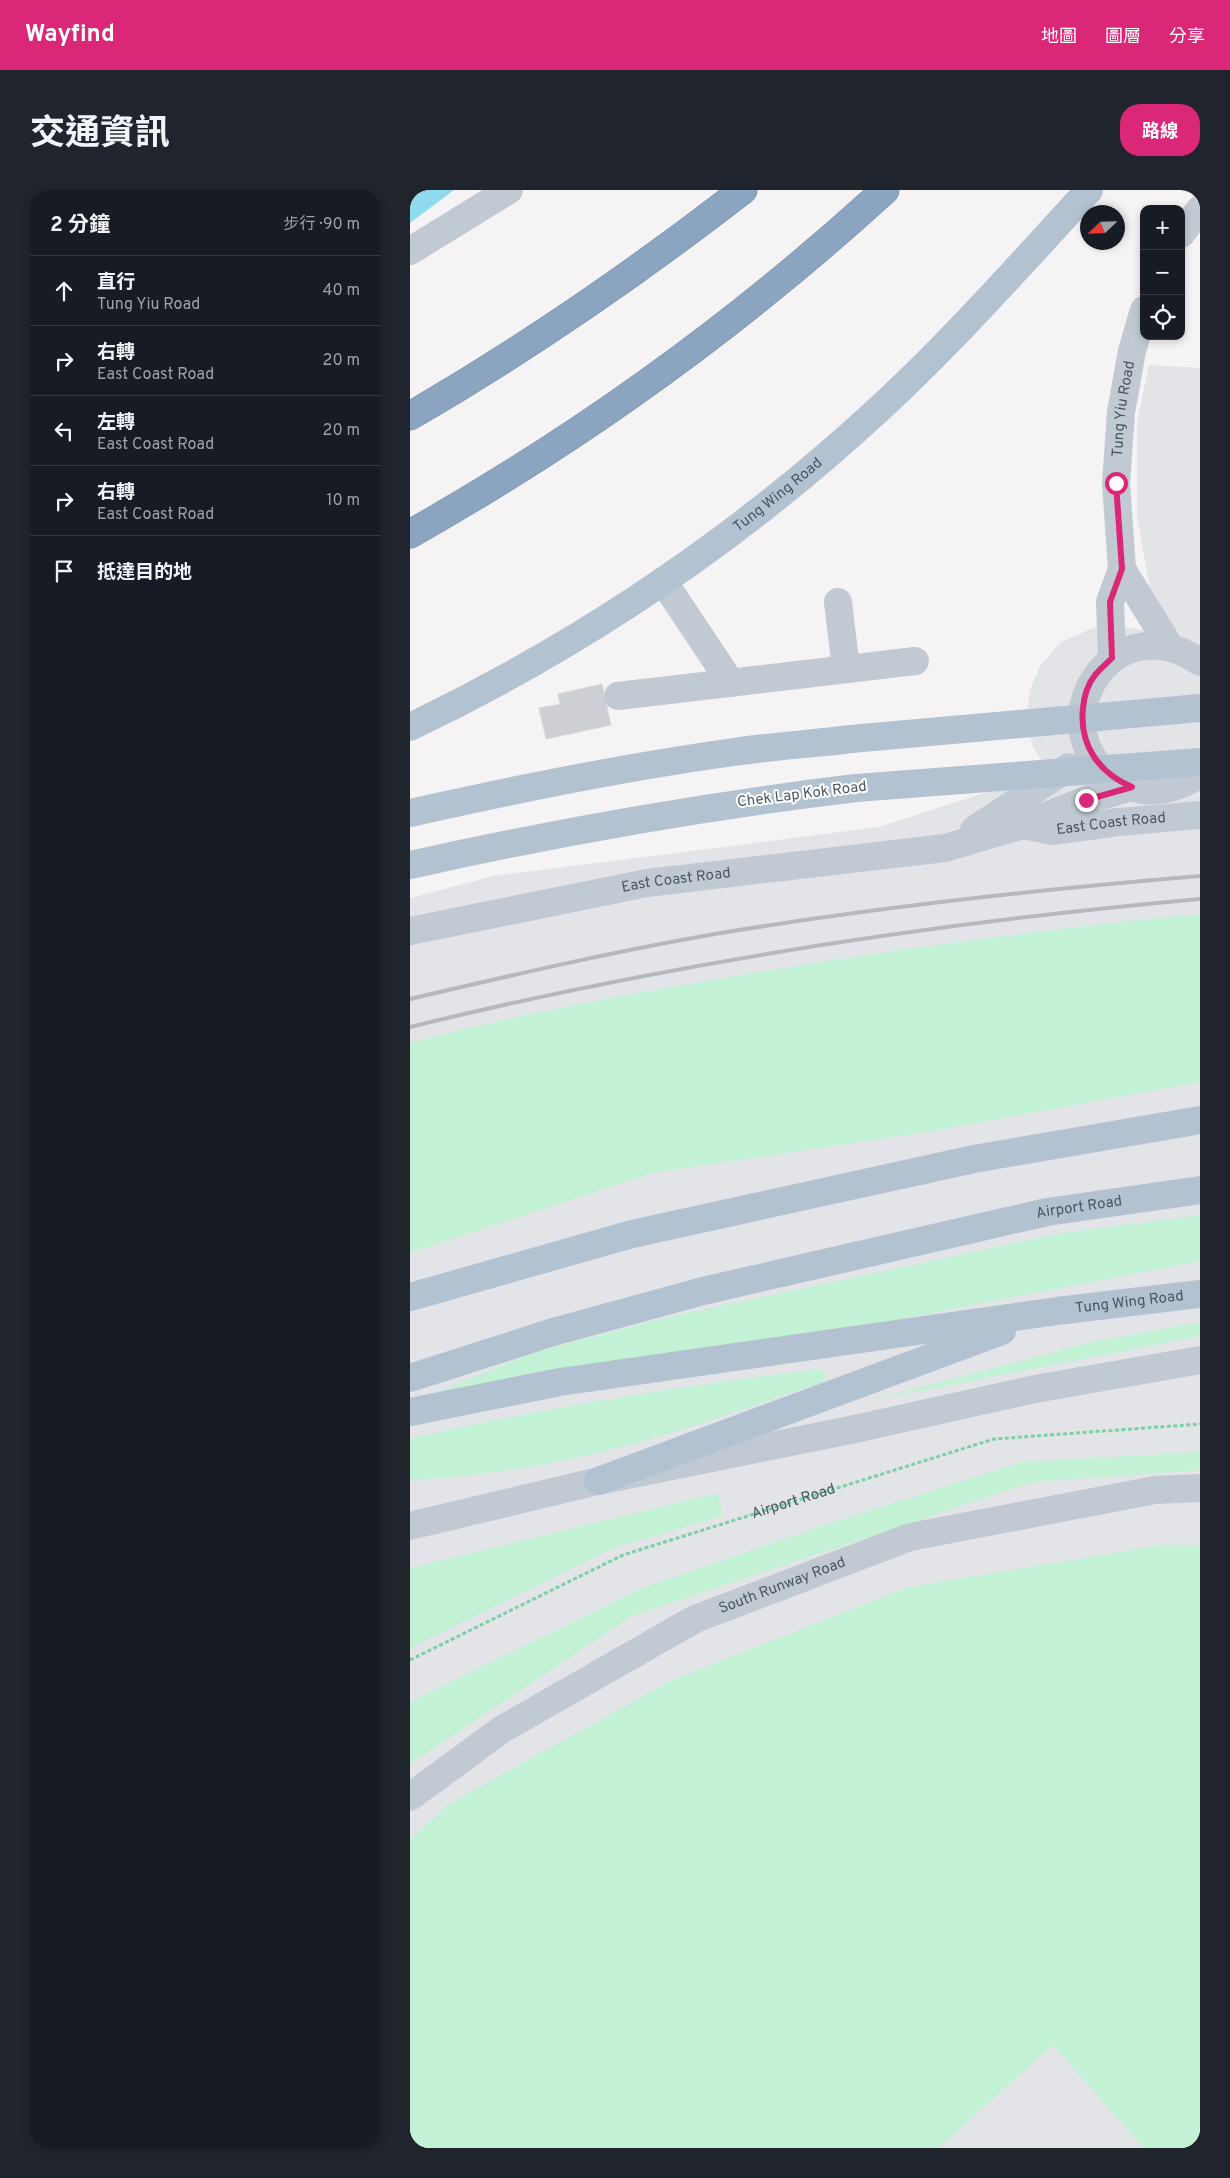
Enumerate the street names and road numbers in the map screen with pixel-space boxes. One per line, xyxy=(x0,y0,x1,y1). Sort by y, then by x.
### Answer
street label: Tung Yiu Road xyxy=(1108,359,1140,458)
street label: Tung Wing Road xyxy=(730,454,827,537)
street label: Chek Lap Kok Road xyxy=(736,778,868,812)
street label: East Coast Road xyxy=(1055,808,1167,840)
street label: East Coast Road xyxy=(620,864,732,897)
street label: Airport Road xyxy=(1034,1192,1123,1224)
street label: Tung Wing Road xyxy=(1074,1287,1185,1318)
street label: Airport Road xyxy=(749,1480,838,1524)
street label: South Runway Road xyxy=(716,1553,848,1618)

